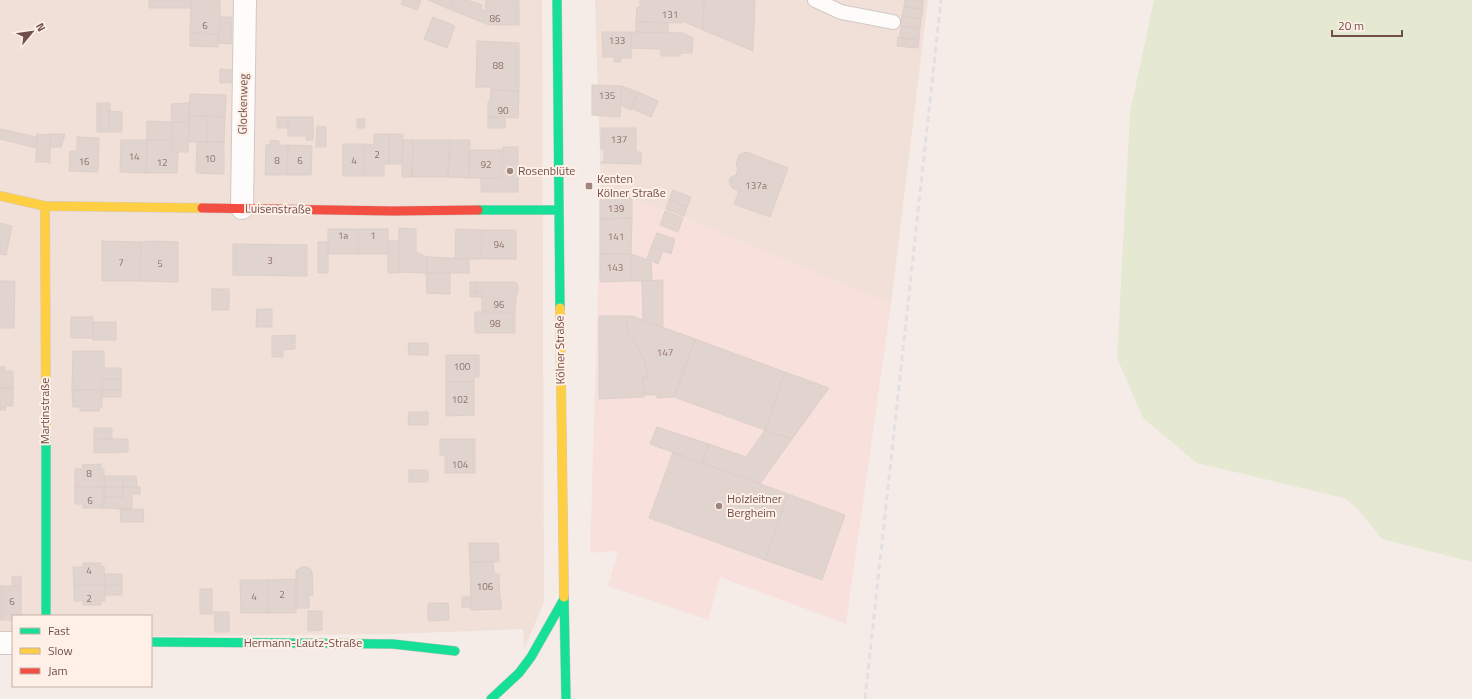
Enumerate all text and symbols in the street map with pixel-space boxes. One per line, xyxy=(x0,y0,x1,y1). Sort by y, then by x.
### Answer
house number: 131 xyxy=(662,7,678,22)
house number: 86 xyxy=(489,11,501,26)
north arrow xyxy=(12,12,52,52)
scale bar xyxy=(1332,12,1402,38)
text: 20 m xyxy=(1338,16,1364,35)
house number: 6 xyxy=(202,18,208,33)
text: N xyxy=(32,20,50,34)
house number: 133 xyxy=(609,33,625,48)
house number: 88 xyxy=(492,58,504,73)
street label: Glockenweg xyxy=(232,73,253,135)
house number: 135 xyxy=(599,88,616,103)
house number: 90 xyxy=(497,103,509,118)
house number: 137 xyxy=(611,132,627,147)
house number: 2 xyxy=(374,147,380,162)
house number: 14 xyxy=(128,149,140,164)
house number: 10 xyxy=(204,151,216,166)
house number: 8 xyxy=(274,153,280,168)
house number: 6 xyxy=(297,153,303,168)
house number: 4 xyxy=(351,153,357,168)
house number: 16 xyxy=(78,154,90,169)
house number: 12 xyxy=(156,155,168,170)
house number: 92 xyxy=(480,157,492,172)
place label: Rosenblüte xyxy=(518,161,575,180)
marker: Rosenblüte xyxy=(505,166,515,176)
place label: Kenten Kölner Straße xyxy=(597,169,666,202)
house number: 137a xyxy=(745,178,767,193)
marker: Kenten Kölner Straße xyxy=(584,181,594,191)
street label: Luisenstraße xyxy=(245,198,311,219)
house number: 139 xyxy=(608,201,625,216)
house number: 1a xyxy=(338,228,348,243)
house number: 1 xyxy=(370,228,376,243)
house number: 141 xyxy=(608,229,624,244)
house number: 94 xyxy=(493,237,505,252)
house number: 3 xyxy=(267,253,273,268)
house number: 7 xyxy=(118,255,124,270)
house number: 5 xyxy=(157,256,163,271)
house number: 143 xyxy=(607,260,623,275)
house number: 96 xyxy=(493,297,505,312)
street label: Kölner Straße xyxy=(549,315,570,385)
house number: 98 xyxy=(489,316,501,331)
house number: 147 xyxy=(657,345,673,360)
house number: 100 xyxy=(454,359,471,374)
street label: Martinstraße xyxy=(35,378,54,444)
house number: 102 xyxy=(452,392,468,407)
house number: 104 xyxy=(452,457,469,472)
house number: 8 xyxy=(86,466,92,481)
place label: Holzleitner Bergheim xyxy=(727,489,782,522)
house number: 6 xyxy=(87,493,93,508)
marker: Holzleitner Bergheim xyxy=(714,501,724,511)
house number: 4 xyxy=(86,563,92,578)
house number: 106 xyxy=(477,579,494,594)
house number: 2 xyxy=(279,587,285,602)
house number: 4 xyxy=(251,589,257,604)
house number: 2 xyxy=(86,591,92,606)
house number: 6 xyxy=(9,594,15,609)
legend xyxy=(12,615,152,687)
text: Fast xyxy=(48,621,71,640)
street label: Hermann-Lautz-Straße xyxy=(244,633,362,652)
text: Slow xyxy=(48,641,73,660)
text: Jam xyxy=(48,661,68,680)

